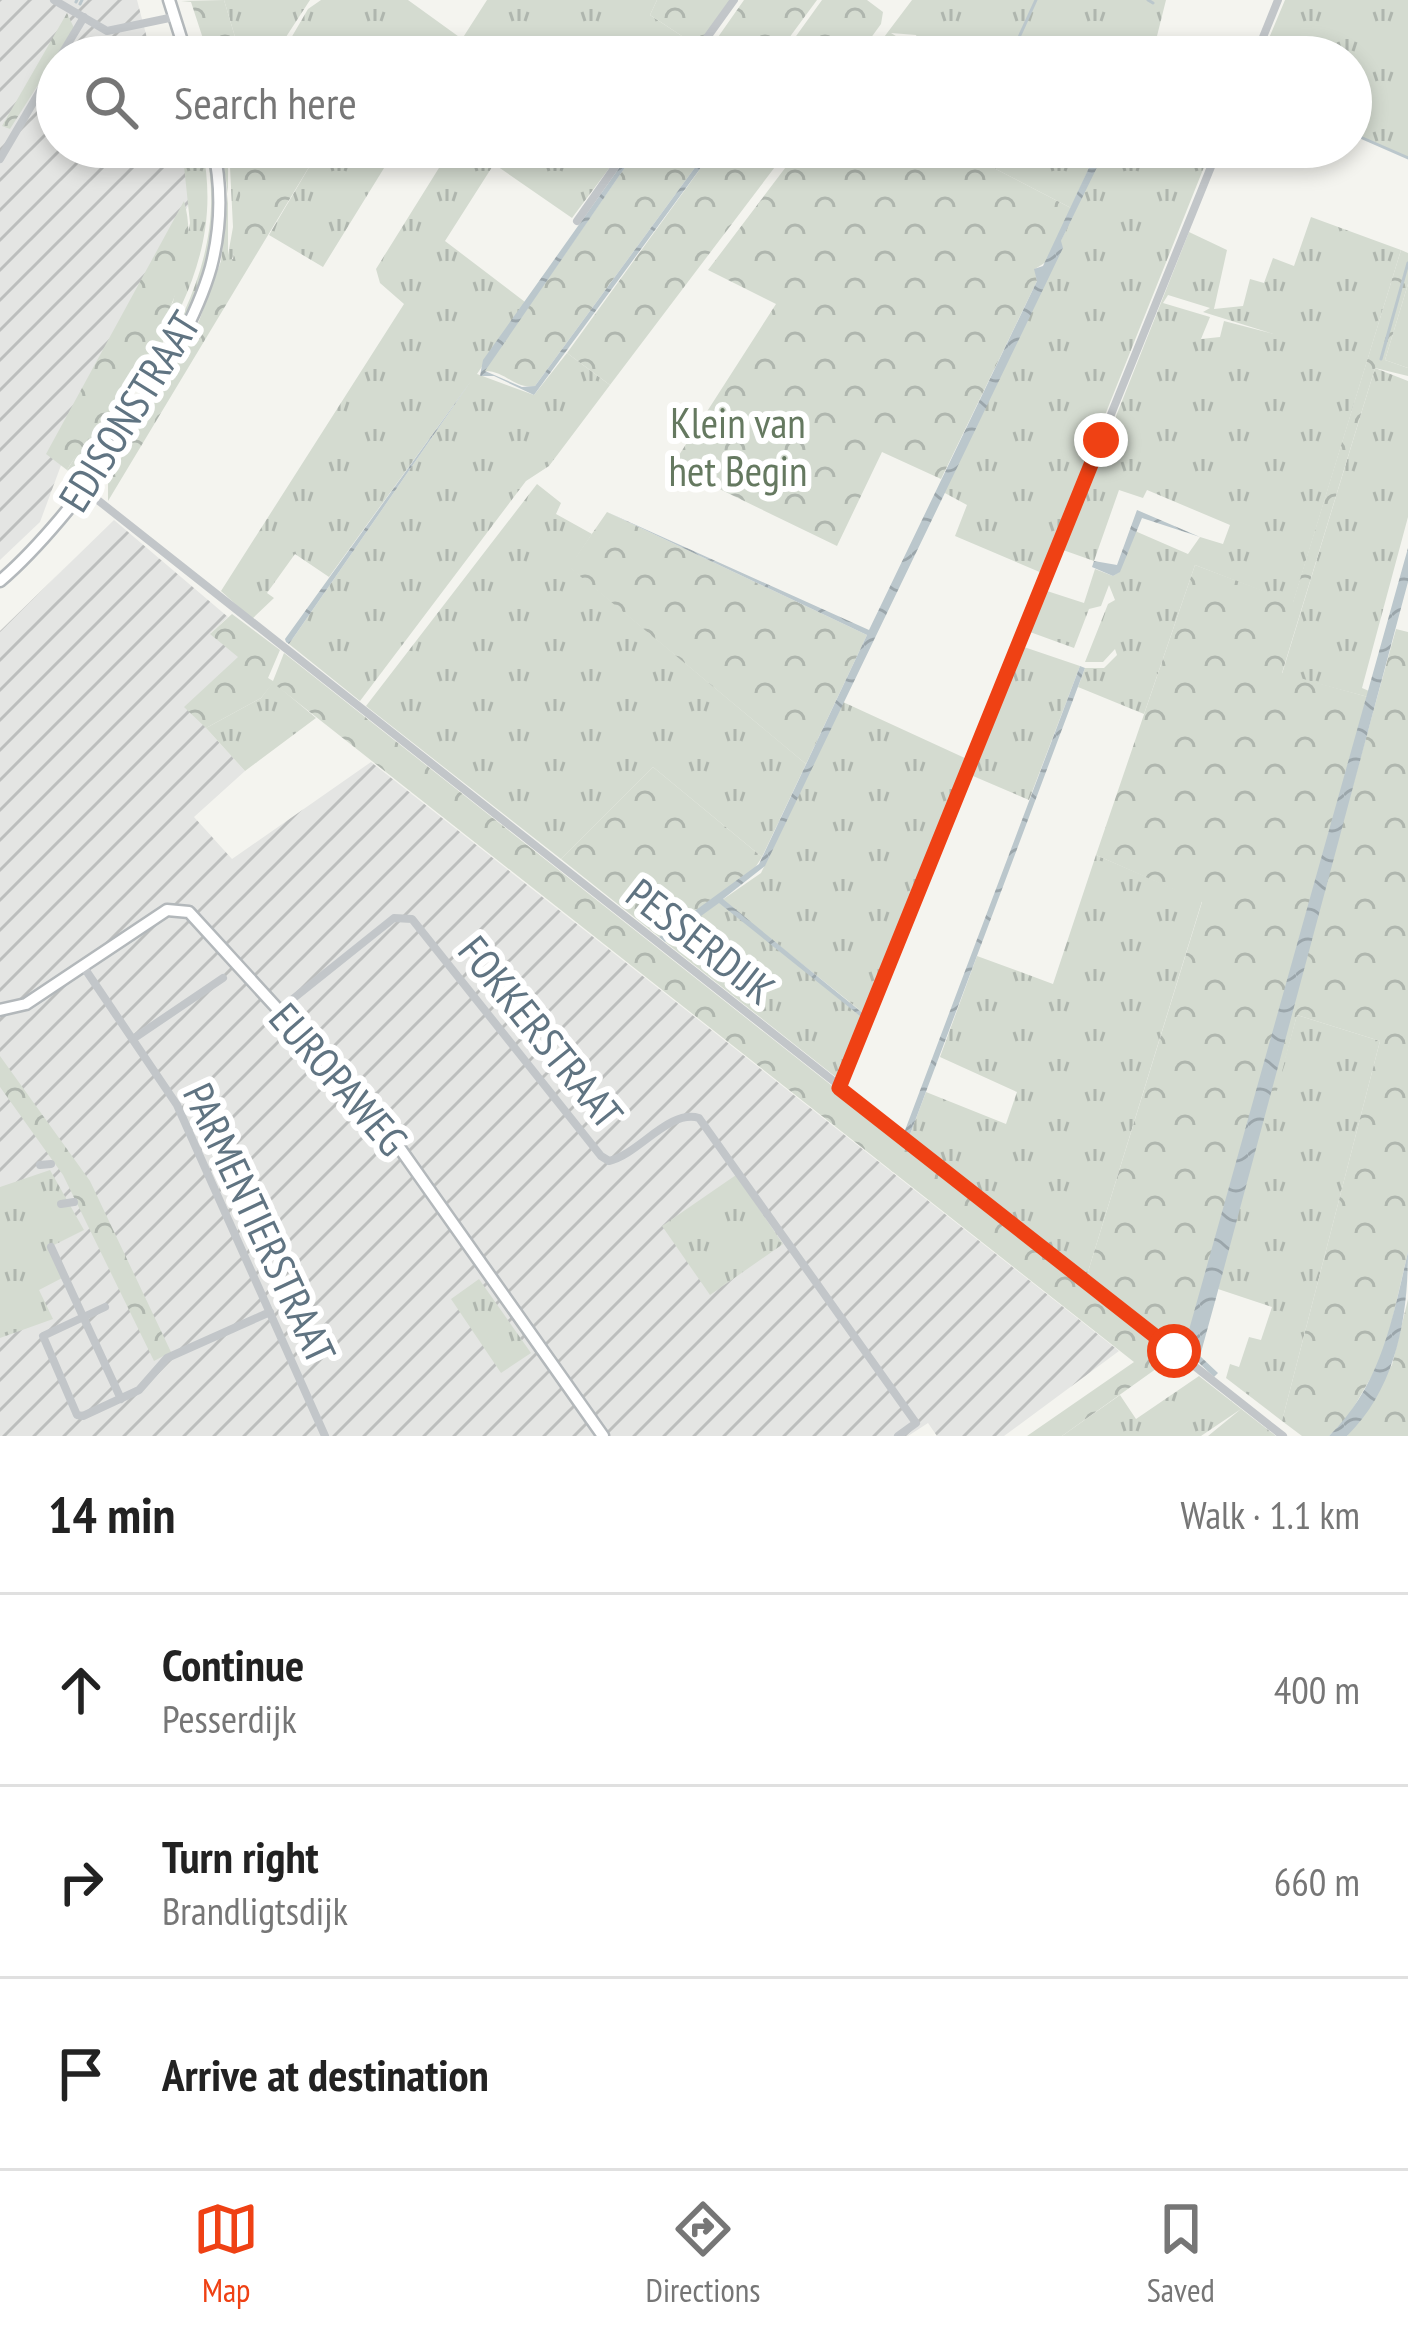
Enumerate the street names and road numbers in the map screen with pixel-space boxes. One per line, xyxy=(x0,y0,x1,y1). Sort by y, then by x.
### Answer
street label: EDISONSTRAAT xyxy=(46,301,212,521)
street label: PESSERDIJK xyxy=(616,866,786,1016)
street label: FOKKERSTRAAT xyxy=(447,924,636,1140)
street label: EUROPAWEG xyxy=(258,991,420,1167)
street label: PARMENTIERSTRAAT xyxy=(171,1074,349,1372)

